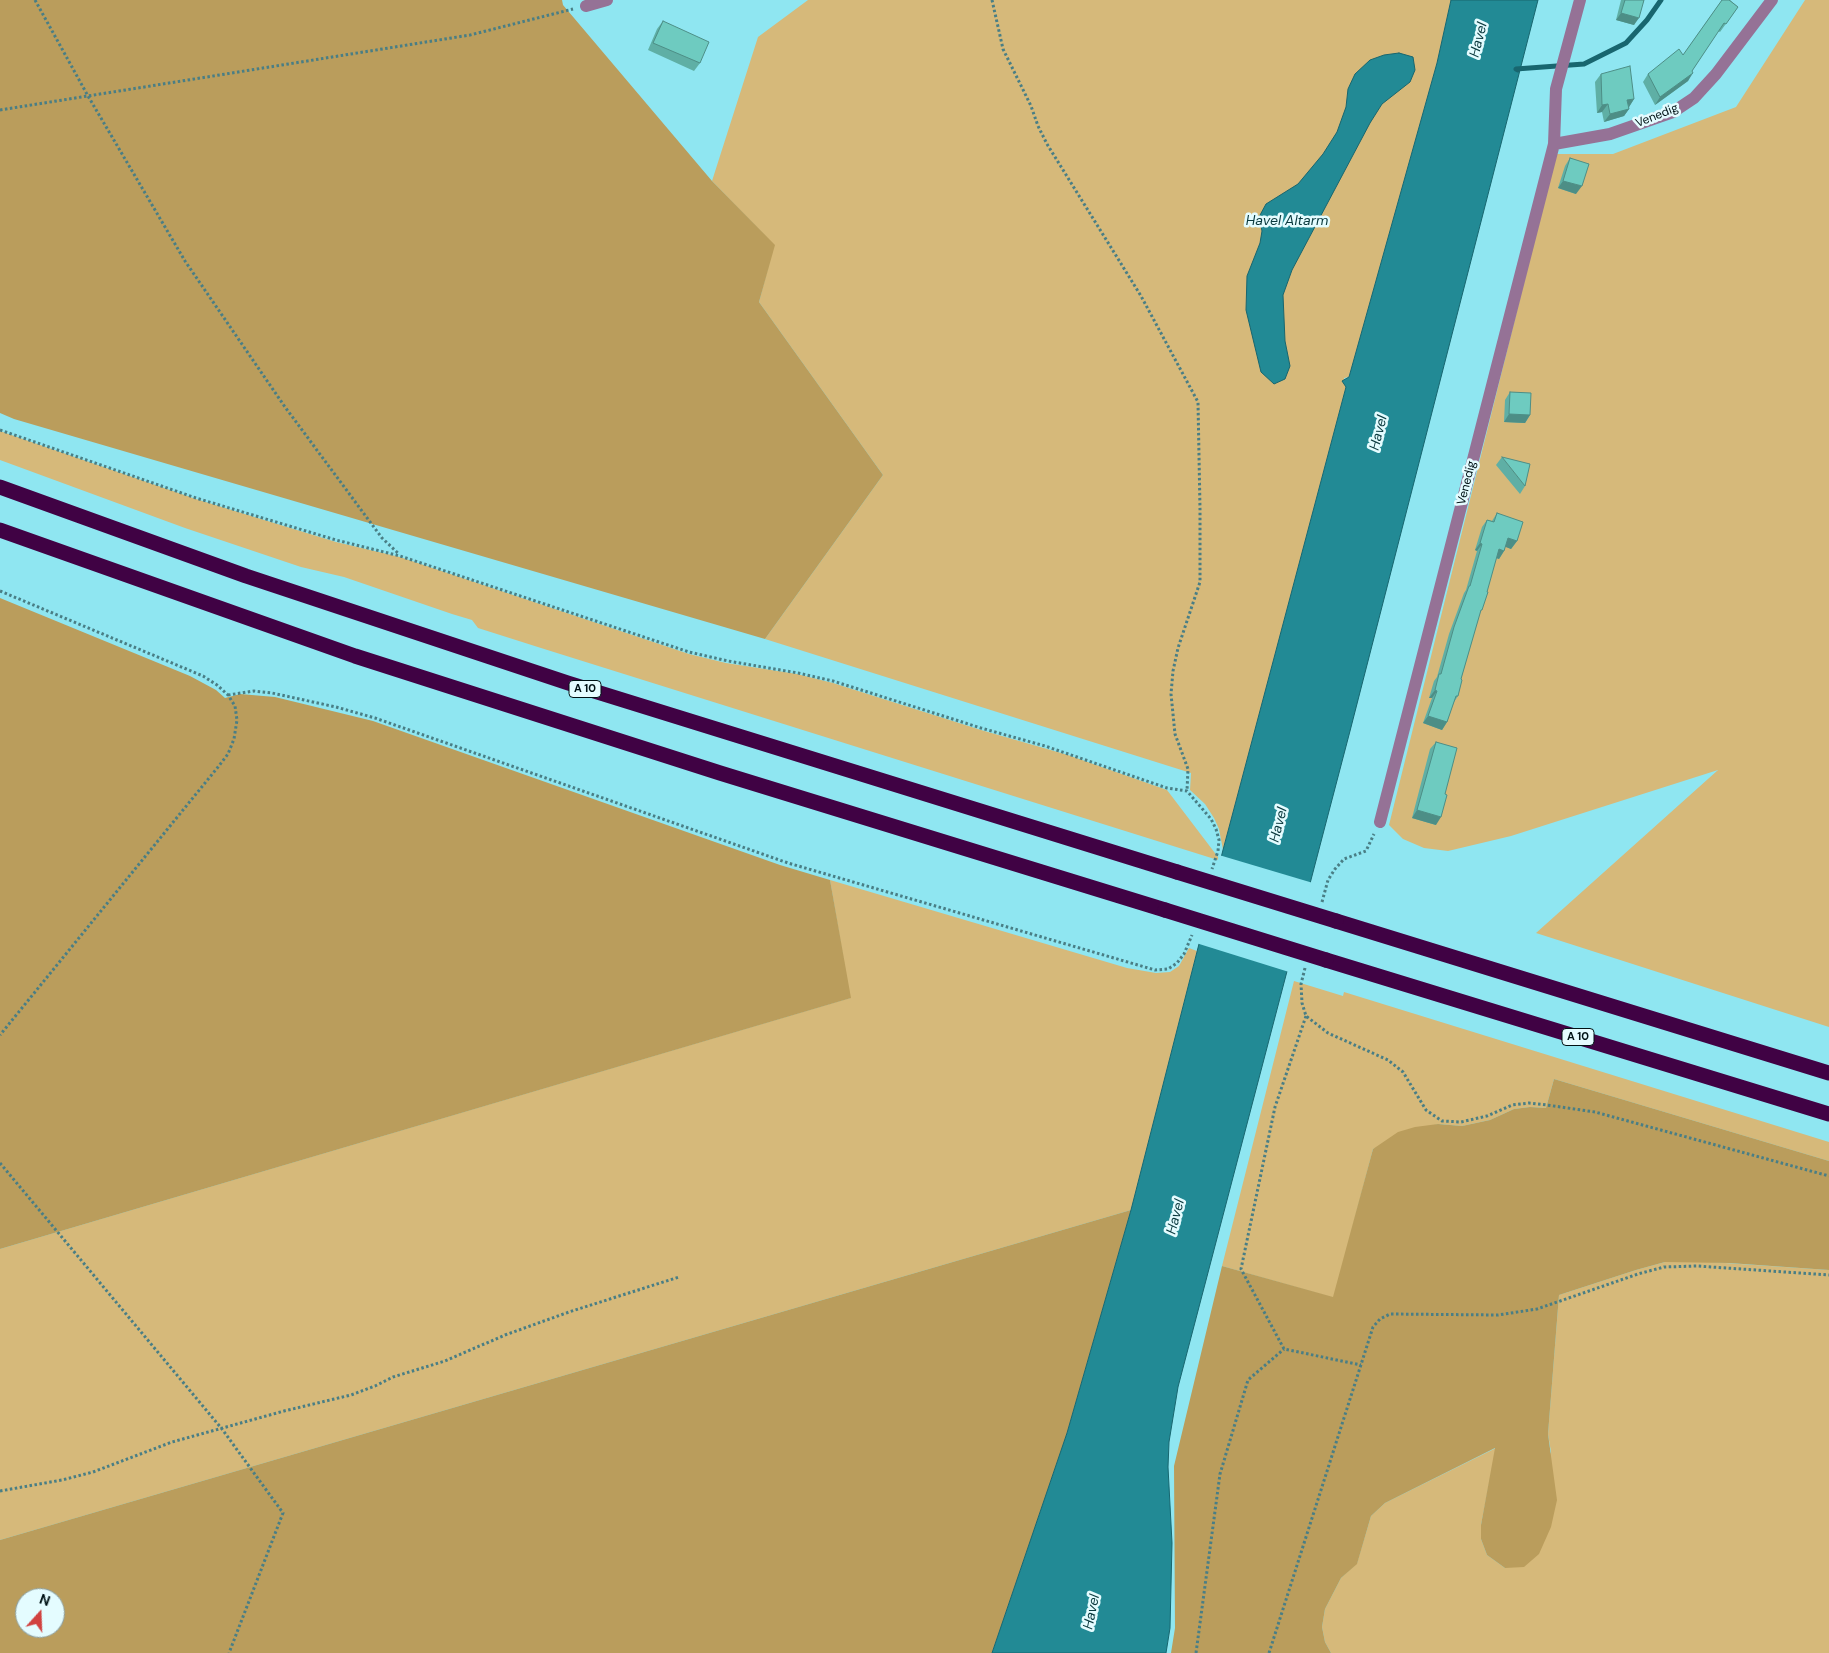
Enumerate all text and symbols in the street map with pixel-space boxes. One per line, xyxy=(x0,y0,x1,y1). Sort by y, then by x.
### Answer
water label: Havel xyxy=(1467,21,1491,59)
street label: Venedig xyxy=(1634,101,1680,131)
water label: Havel Altarm xyxy=(1246,213,1328,229)
water label: Havel xyxy=(1367,414,1391,452)
street label: Venedig xyxy=(1455,459,1479,507)
road number: A 10 xyxy=(569,681,601,698)
water label: Havel xyxy=(1267,806,1291,844)
road number: A 10 xyxy=(1562,1028,1594,1046)
water label: Havel xyxy=(1163,1198,1189,1236)
north arrow xyxy=(15,1588,65,1638)
text: N xyxy=(37,1590,53,1610)
water label: Havel xyxy=(1080,1593,1104,1631)

